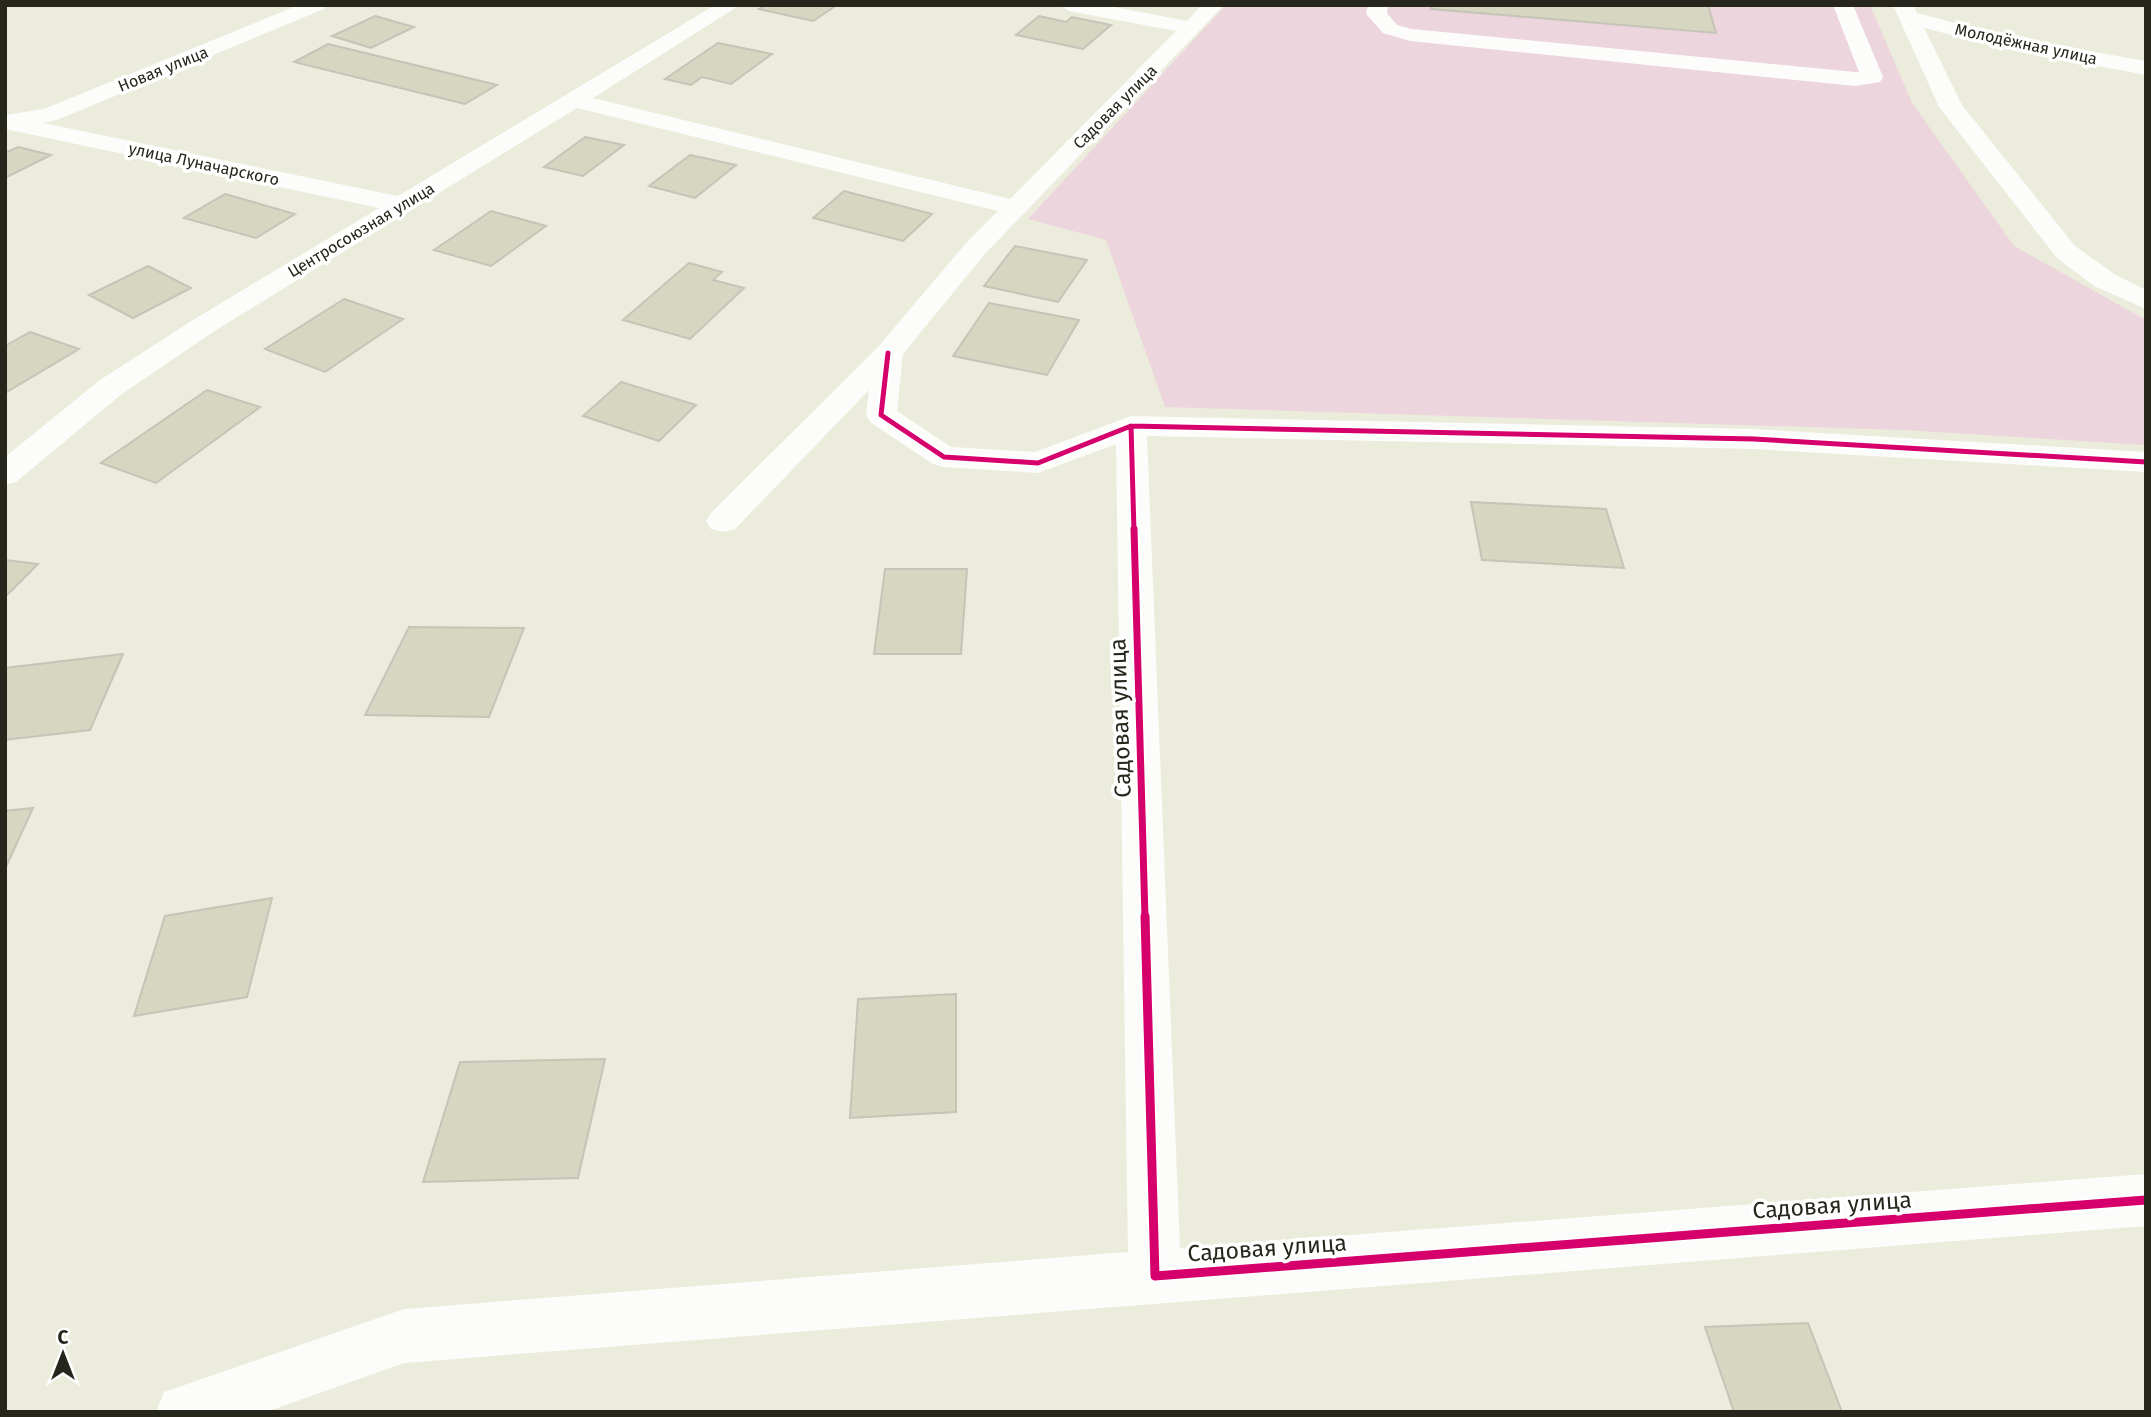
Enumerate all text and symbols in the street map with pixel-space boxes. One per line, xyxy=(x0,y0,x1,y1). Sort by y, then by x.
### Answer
street label: Молодёжная улица xyxy=(1953,20,2099,68)
street label: Новая улица xyxy=(115,42,211,96)
street label: Садовая улица xyxy=(1069,61,1161,153)
street label: улица Луначарского xyxy=(127,139,281,189)
street label: Центросоюзная улица xyxy=(284,179,438,281)
street label: Садовая улица xyxy=(1103,638,1137,798)
street label: Садовая улица xyxy=(1751,1185,1913,1225)
street label: Садовая улица xyxy=(1186,1228,1348,1268)
north arrow xyxy=(28,1319,98,1389)
text: С xyxy=(58,1326,69,1349)

